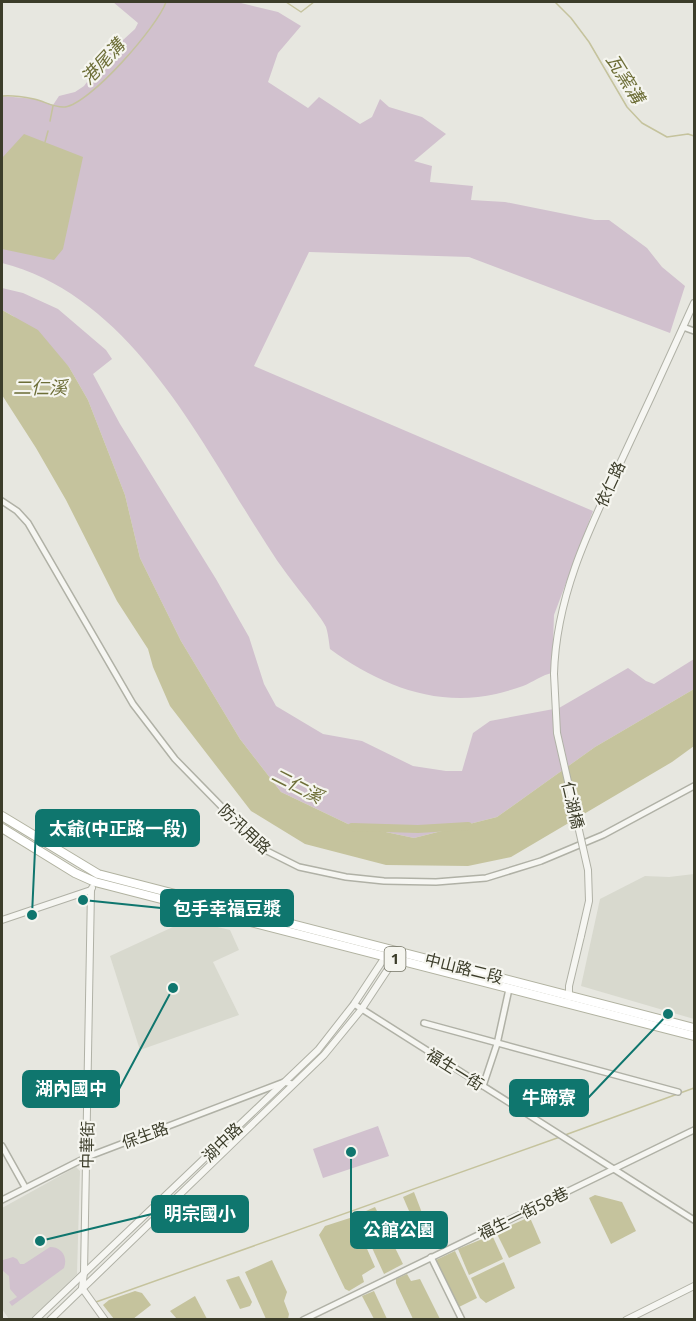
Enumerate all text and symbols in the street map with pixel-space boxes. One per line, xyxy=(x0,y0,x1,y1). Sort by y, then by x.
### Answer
water label: 港尾溝 xyxy=(75,31,132,89)
water label: 瓦窯溝 xyxy=(601,49,652,110)
water label: 二仁溪 xyxy=(13,375,70,399)
street label: 依仁路 xyxy=(590,458,630,510)
water label: 二仁溪 xyxy=(268,762,330,809)
street label: 仁湖橋 xyxy=(557,779,589,831)
street label: 防汛用路 xyxy=(214,799,276,859)
callout: 太爺(中正路一段) xyxy=(36,810,199,846)
text: 太爺(中正路一段) xyxy=(49,816,187,840)
callout: 包手幸福豆漿 xyxy=(161,890,293,926)
text: 包手幸福豆漿 xyxy=(173,896,281,920)
road number: 1 xyxy=(384,947,406,971)
street label: 中山路二段 xyxy=(423,948,505,988)
street label: 福生一街 xyxy=(422,1043,488,1095)
callout: 湖內國中 xyxy=(23,1071,119,1107)
text: 湖內國中 xyxy=(35,1076,107,1100)
callout: 牛蹄寮 xyxy=(510,1080,588,1116)
text: 牛蹄寮 xyxy=(522,1085,576,1109)
street label: 保生路 xyxy=(119,1116,171,1154)
street label: 湖中路 xyxy=(197,1117,247,1167)
street label: 中華街 xyxy=(76,1121,98,1169)
street label: 福生一街58巷 xyxy=(474,1182,572,1244)
callout: 明宗國小 xyxy=(152,1196,248,1232)
text: 明宗國小 xyxy=(164,1201,236,1225)
callout: 公館公園 xyxy=(351,1212,447,1248)
text: 公館公園 xyxy=(363,1217,435,1241)

